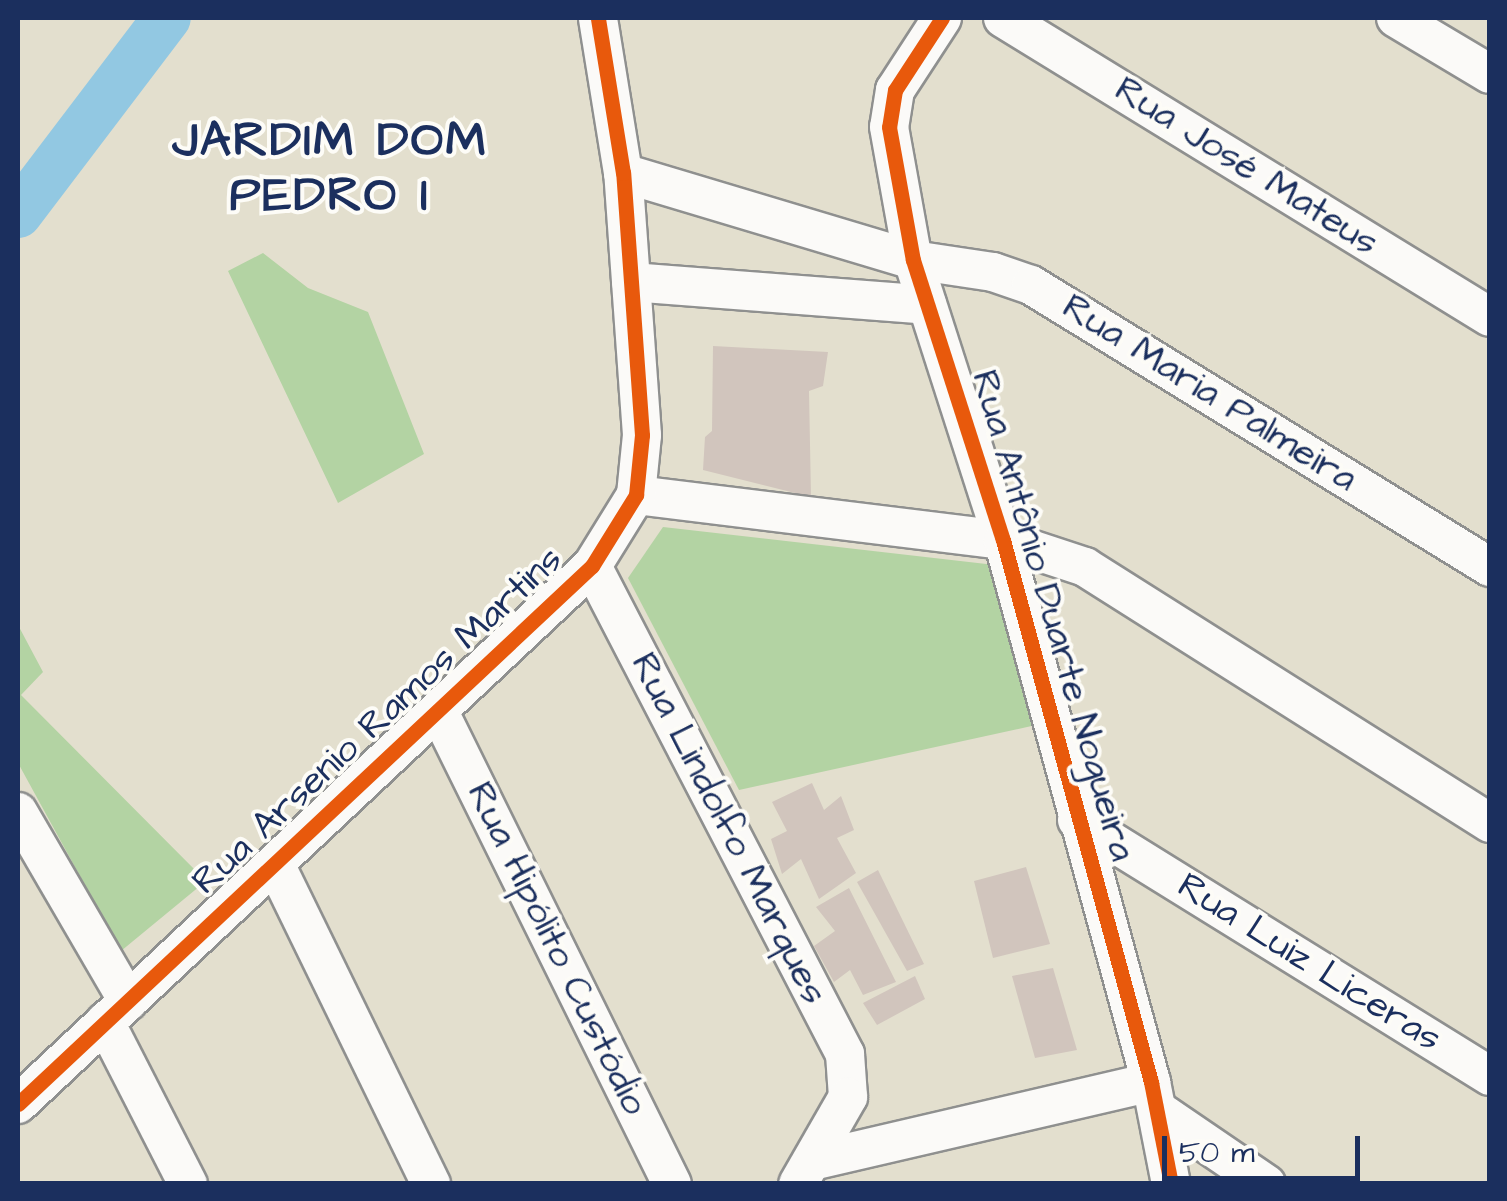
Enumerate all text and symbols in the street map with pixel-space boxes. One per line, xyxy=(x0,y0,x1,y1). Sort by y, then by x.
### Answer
street label: Rua José Mateus xyxy=(1106,68,1386,266)
district label: JARDIM DOM PEDRO I xyxy=(172,112,488,225)
street label: Rua Maria Palmeira xyxy=(1053,285,1365,503)
street label: Rua Antônio Duarte Nogueira xyxy=(960,365,1144,867)
street label: Rua Arsenio Ramos Martins xyxy=(183,537,573,905)
street label: Rua Lindolfo Marques xyxy=(620,646,836,1012)
street label: Rua Hipólito Custódio xyxy=(456,775,656,1123)
street label: Rua Luiz Liceras xyxy=(1169,864,1449,1062)
scale bar xyxy=(1167,1116,1364,1178)
text: 50 m xyxy=(1179,1132,1255,1174)

